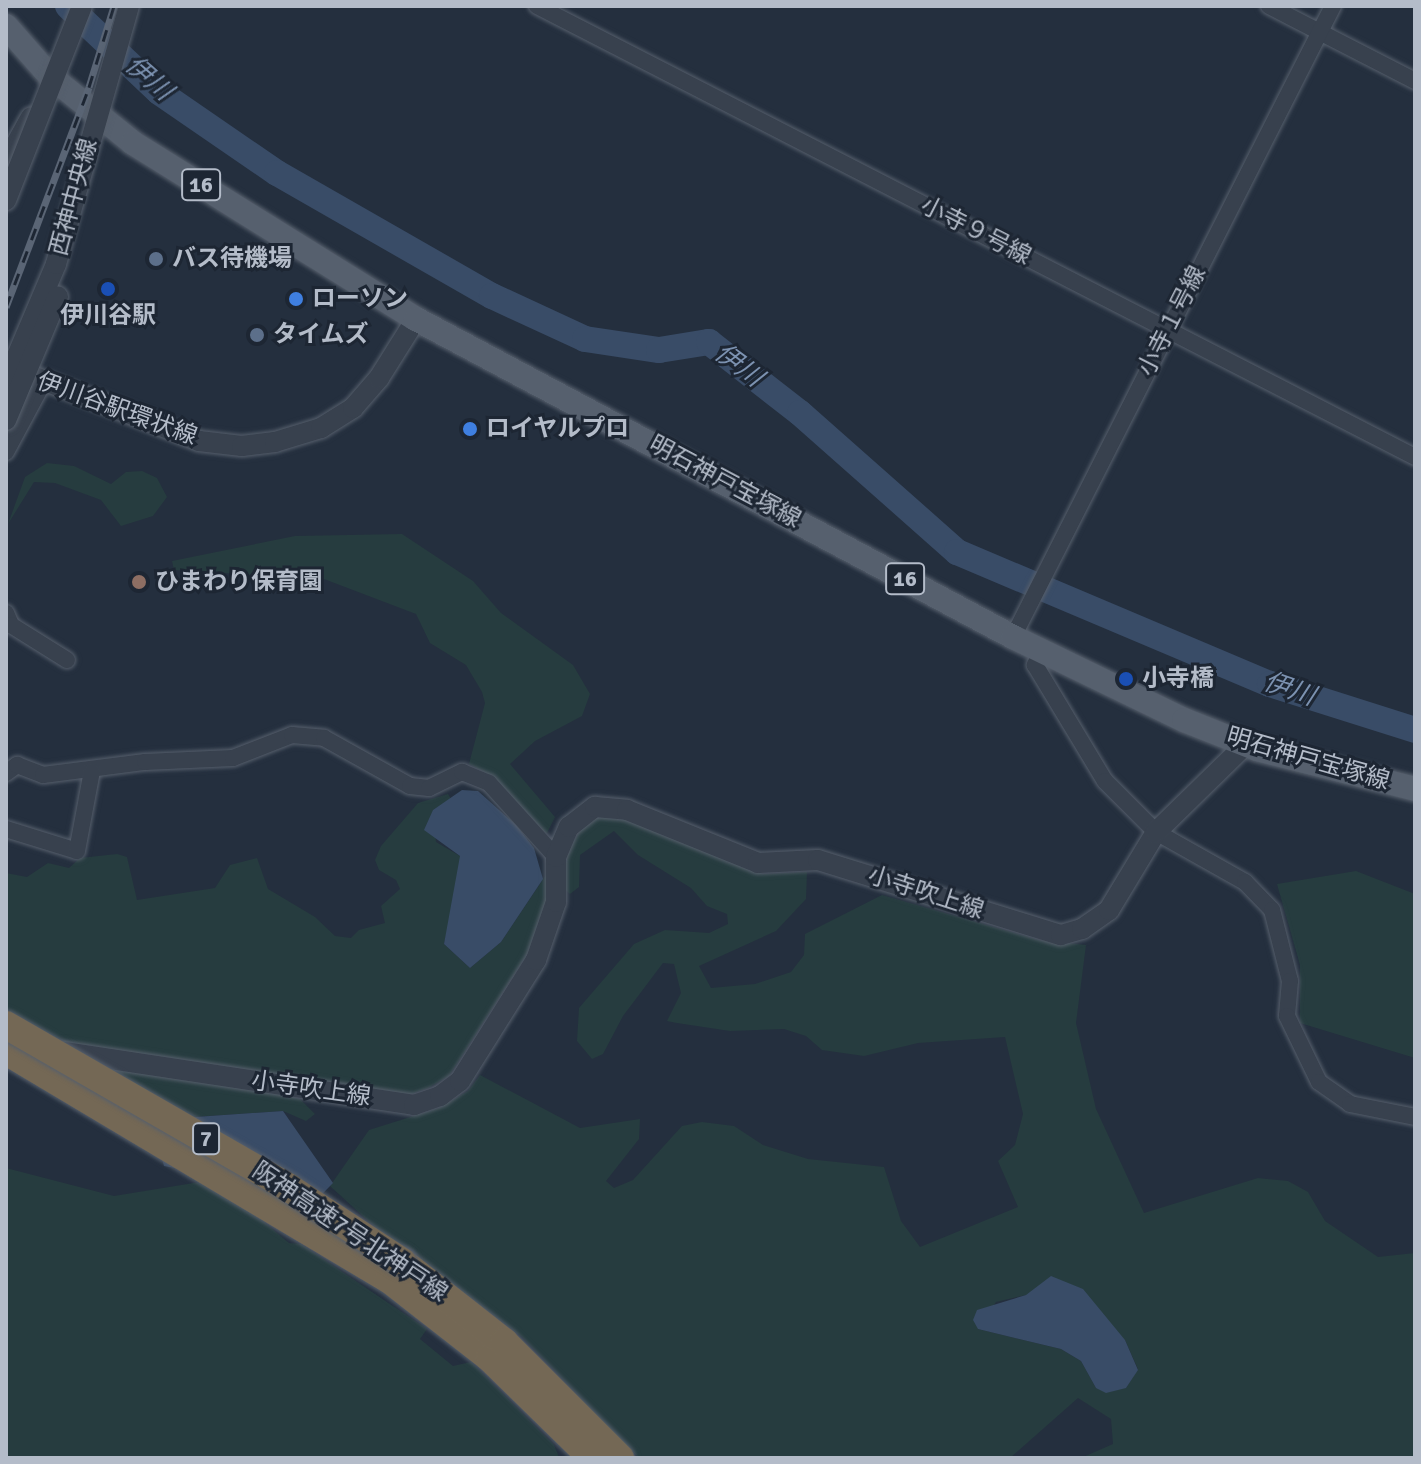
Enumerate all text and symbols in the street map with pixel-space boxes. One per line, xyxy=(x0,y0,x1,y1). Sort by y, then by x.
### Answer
water label: 伊川 xyxy=(118,50,178,108)
street label: 西神中央線 xyxy=(45,135,103,259)
road number: 16 xyxy=(181,167,221,203)
street label: 小寺９号線 xyxy=(916,191,1036,271)
place label: バス待機場 xyxy=(172,245,292,273)
marker: バス待機場 xyxy=(147,250,165,268)
street label: 小寺１号線 xyxy=(1132,261,1212,381)
marker: 伊川谷駅 xyxy=(99,280,117,298)
place label: ローソン xyxy=(312,285,408,313)
marker: ローソン xyxy=(287,290,305,308)
place label: 伊川谷駅 xyxy=(60,302,156,330)
place label: タイムズ xyxy=(273,321,369,349)
marker: タイムズ xyxy=(248,326,266,344)
water label: 伊川 xyxy=(708,338,768,394)
street label: 伊川谷駅環状線 xyxy=(33,367,201,451)
place label: ロイヤルプロ xyxy=(486,415,630,443)
marker: ロイヤルプロ xyxy=(461,420,479,438)
street label: 明石神戸宝塚線 xyxy=(644,430,806,534)
road number: 16 xyxy=(885,561,925,597)
place label: ひまわり保育園 xyxy=(155,568,323,596)
marker: ひまわり保育園 xyxy=(130,573,148,591)
place label: 小寺橋 xyxy=(1142,665,1214,693)
water label: 伊川 xyxy=(1259,667,1319,713)
marker: 小寺橋 xyxy=(1117,670,1135,688)
street label: 明石神戸宝塚線 xyxy=(1223,722,1393,796)
street label: 小寺吹上線 xyxy=(864,861,988,925)
street label: 小寺吹上線 xyxy=(250,1066,372,1112)
road number: 7 xyxy=(192,1121,220,1157)
street label: 阪神高速7号北神戸線 xyxy=(247,1156,453,1308)

